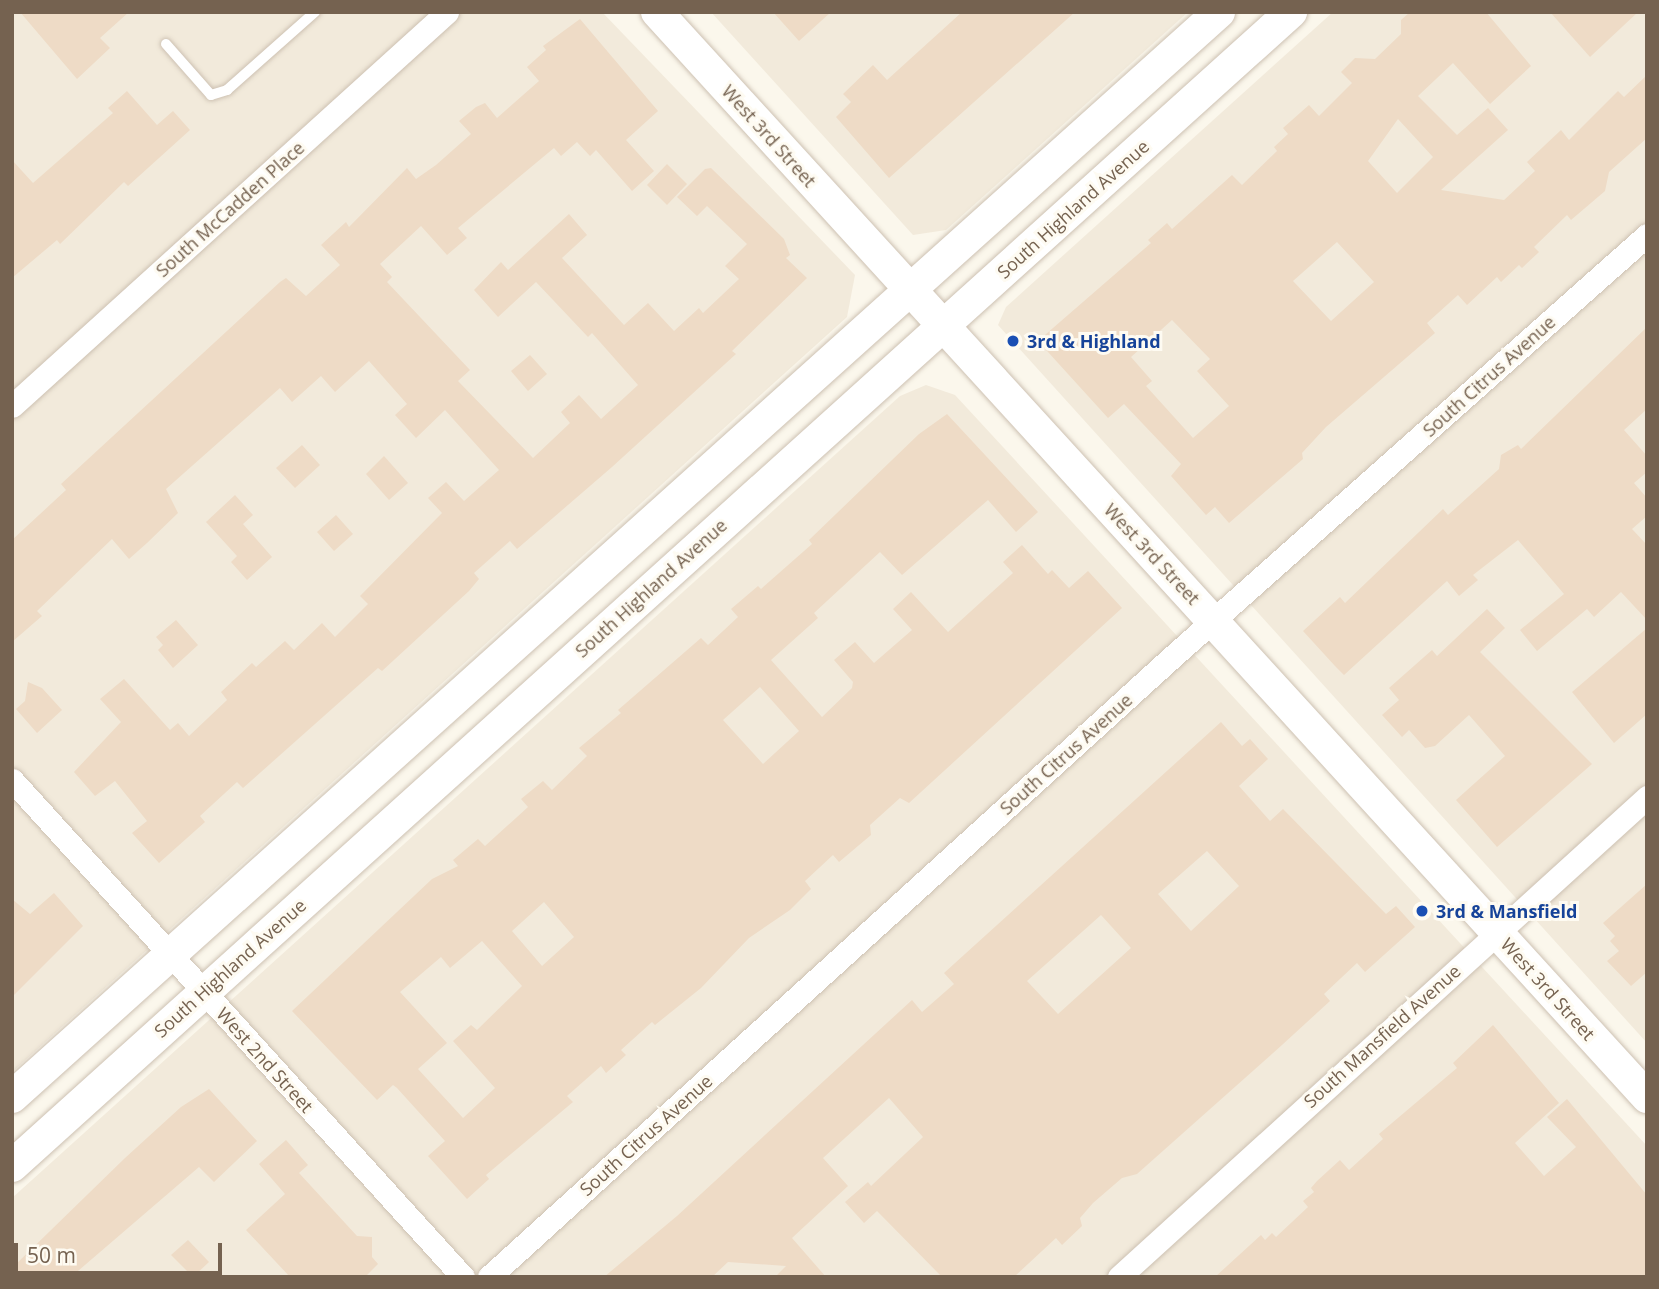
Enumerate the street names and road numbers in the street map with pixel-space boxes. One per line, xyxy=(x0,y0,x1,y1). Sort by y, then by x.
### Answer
street label: West 3rd Street xyxy=(717,80,821,192)
street label: South Highland Avenue xyxy=(993,135,1153,283)
street label: South McCadden Place xyxy=(151,137,309,281)
street label: South Citrus Avenue xyxy=(1418,311,1560,441)
street label: West 3rd Street xyxy=(1100,499,1204,609)
street label: South Highland Avenue xyxy=(571,514,731,662)
street label: South Citrus Avenue xyxy=(995,689,1137,819)
street label: South Highland Avenue xyxy=(150,894,310,1042)
street label: West 3rd Street xyxy=(1496,933,1600,1045)
street label: South Mansfield Avenue xyxy=(1299,960,1465,1112)
street label: West 2nd Street xyxy=(212,1003,318,1117)
street label: South Citrus Avenue xyxy=(575,1070,717,1200)

